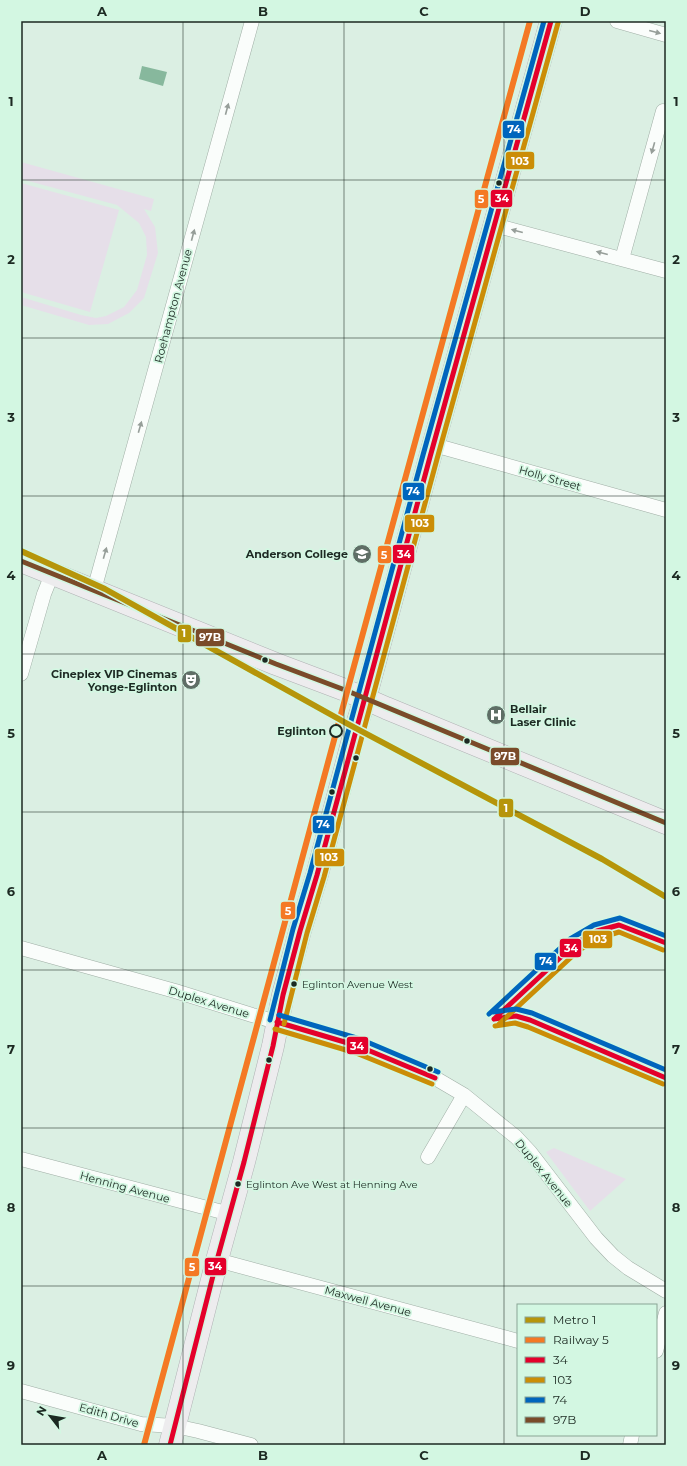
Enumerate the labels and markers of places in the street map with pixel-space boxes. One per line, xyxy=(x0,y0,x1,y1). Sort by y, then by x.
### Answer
unlabelled marker xyxy=(494,178,504,188)
school or university icon: Anderson College xyxy=(351,543,373,565)
place label: Anderson College xyxy=(245,547,348,561)
unlabelled marker xyxy=(260,655,270,665)
place label: Cineplex VIP Cinemas Yonge-Eglinton xyxy=(51,667,177,694)
theatre icon: Cineplex VIP Cinemas Yonge-Eglinton xyxy=(180,669,202,691)
place label: Bellair Laser Clinic xyxy=(510,702,577,729)
hospital icon: Bellair Laser Clinic xyxy=(485,704,507,726)
place label: Eglinton xyxy=(277,724,326,738)
marker: Eglinton xyxy=(329,724,343,738)
unlabelled marker xyxy=(462,736,472,746)
unlabelled marker xyxy=(351,753,361,763)
unlabelled marker xyxy=(327,787,337,797)
place label: Eglinton Avenue West xyxy=(302,978,413,991)
marker: Eglinton Avenue West xyxy=(289,979,299,989)
unlabelled marker xyxy=(264,1055,274,1065)
unlabelled marker xyxy=(425,1064,435,1074)
place label: Eglinton Ave West at Henning Ave xyxy=(246,1178,418,1191)
marker: Eglinton Ave West at Henning Ave xyxy=(233,1179,243,1189)

